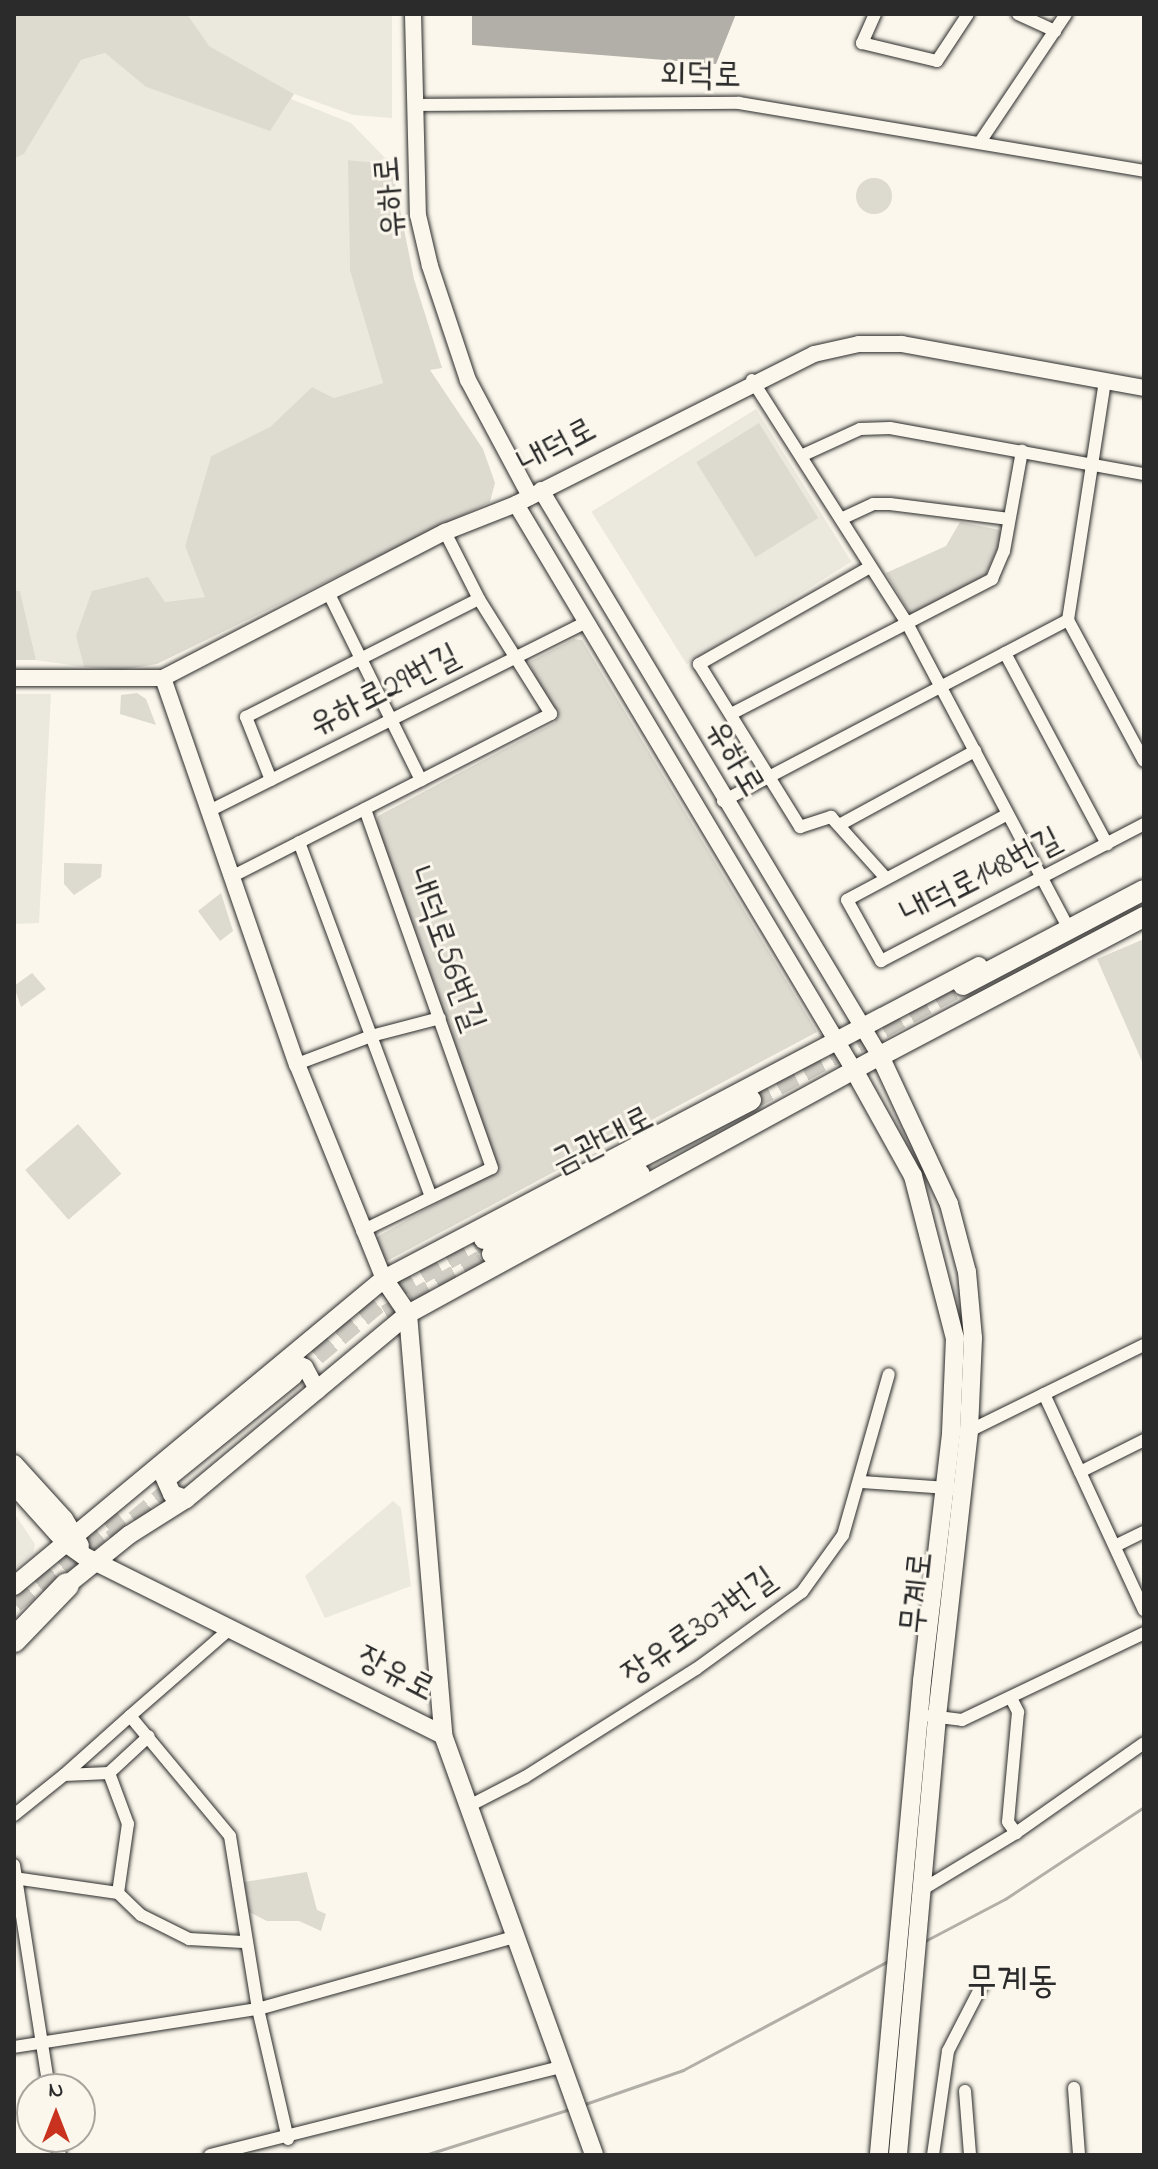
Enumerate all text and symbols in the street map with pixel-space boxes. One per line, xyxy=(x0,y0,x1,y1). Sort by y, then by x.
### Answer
street label: 외덕로 xyxy=(659,56,741,98)
street label: 유하로 xyxy=(368,154,416,240)
street label: 내덕로 xyxy=(512,411,604,485)
street label: 유하로29번길 xyxy=(303,637,467,747)
street label: 유하로 xyxy=(694,713,772,805)
street label: 내덕로148번길 xyxy=(895,820,1069,936)
street label: 내덕로56번길 xyxy=(396,863,492,1037)
street label: 금관대로 xyxy=(545,1099,661,1185)
street label: 무계로 xyxy=(894,1550,944,1636)
street label: 장유로307번길 xyxy=(615,1560,785,1696)
street label: 장유로 xyxy=(349,1638,441,1712)
district label: 무계동 xyxy=(966,1961,1058,2007)
north arrow xyxy=(16,2073,96,2153)
text: N xyxy=(49,2075,63,2107)

